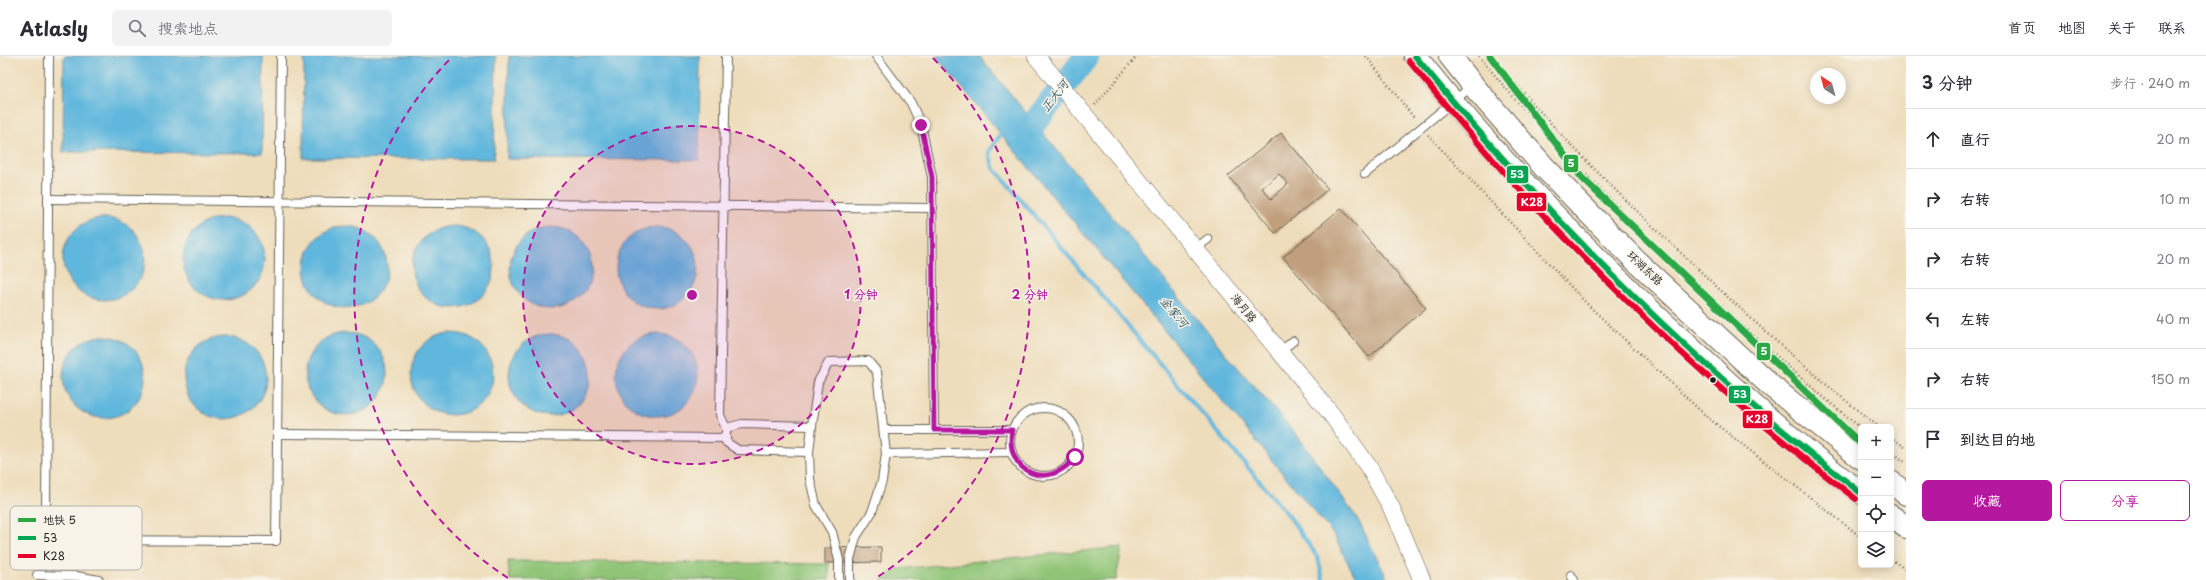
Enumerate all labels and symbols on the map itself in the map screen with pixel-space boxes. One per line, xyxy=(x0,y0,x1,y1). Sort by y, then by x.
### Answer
north arrow xyxy=(1810,68,1846,104)
water label: 正大河 xyxy=(1036,74,1074,115)
route end xyxy=(912,116,930,134)
line badge: 5 xyxy=(1563,154,1579,173)
text: 5 xyxy=(1567,154,1575,171)
line badge: 53 xyxy=(1506,165,1529,184)
text: 53 xyxy=(1510,165,1524,182)
line badge: K28 xyxy=(1516,192,1547,212)
text: K28 xyxy=(1521,193,1543,210)
street label: 环湖东路 xyxy=(1623,246,1667,289)
text: 1 分钟 xyxy=(844,285,878,303)
text: 2 分钟 xyxy=(1012,285,1048,303)
centre of rings xyxy=(685,288,699,302)
street label: 海月路 xyxy=(1227,290,1261,326)
water label: 金家河 xyxy=(1156,292,1195,332)
line badge: 5 xyxy=(1756,342,1771,361)
text: 5 xyxy=(1760,342,1768,359)
unlabelled marker xyxy=(1708,375,1718,385)
line badge: 53 xyxy=(1728,385,1751,404)
text: 53 xyxy=(1733,385,1747,402)
line badge: K28 xyxy=(1742,410,1773,429)
text: K28 xyxy=(1746,410,1768,427)
route start xyxy=(1066,448,1084,466)
legend xyxy=(10,506,142,570)
text: 地铁 5 xyxy=(43,511,76,528)
text: 53 xyxy=(43,529,57,546)
text: K28 xyxy=(43,547,65,564)

